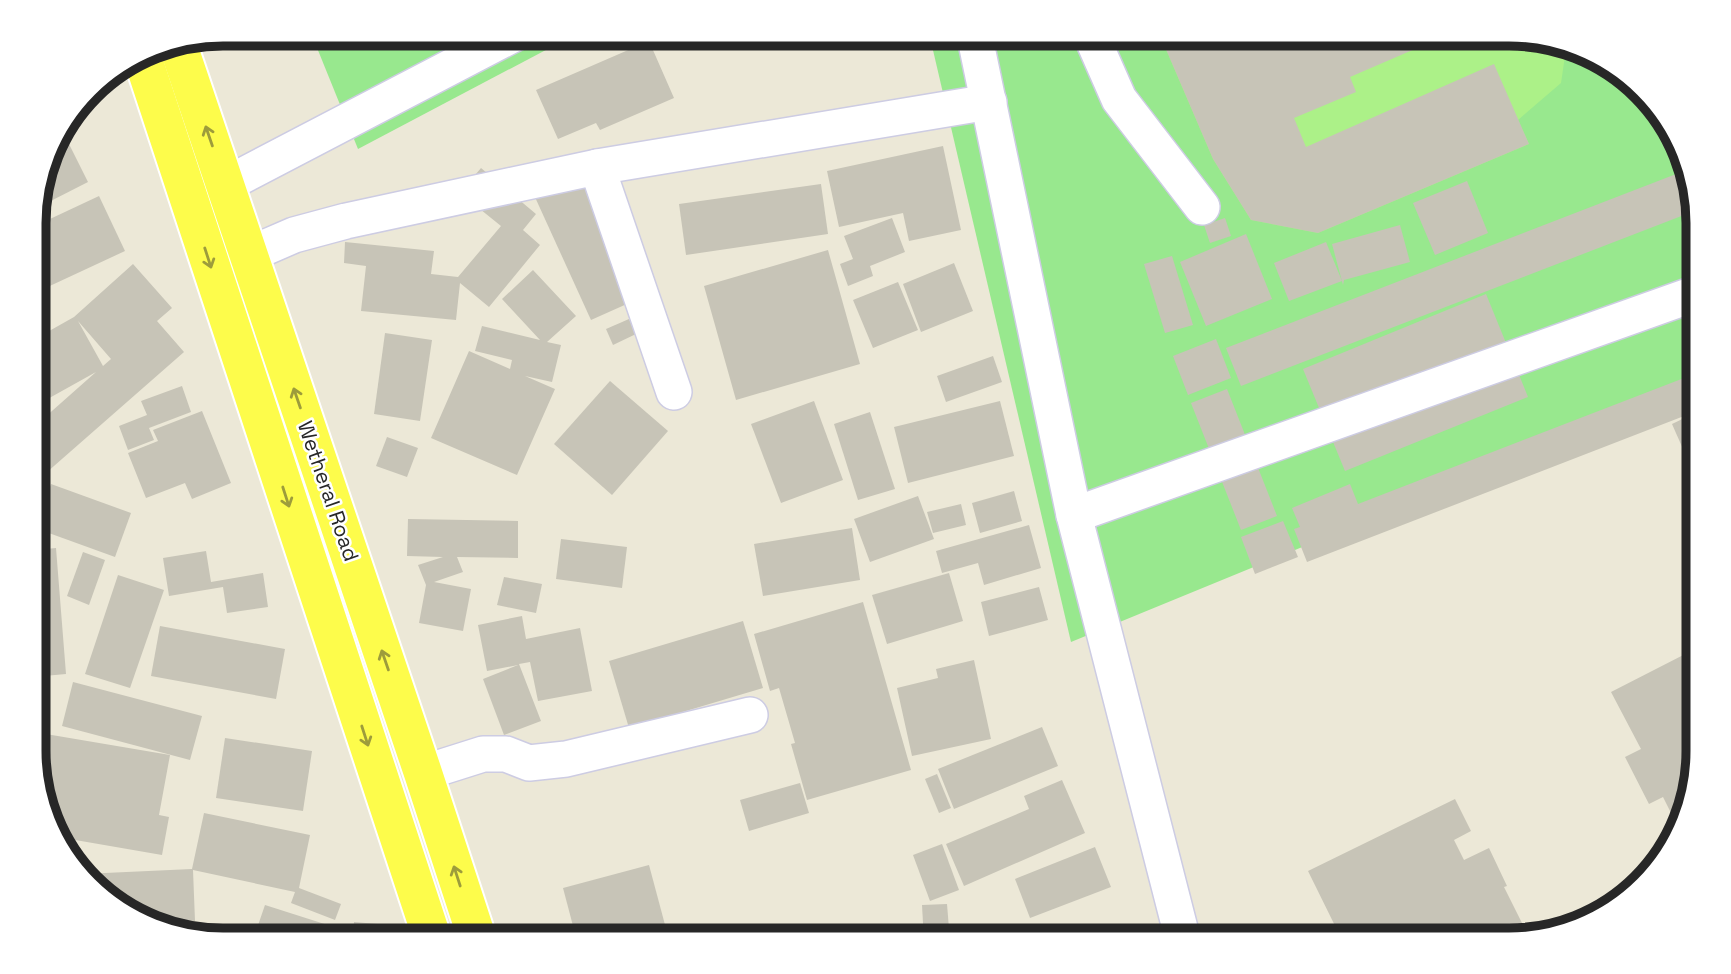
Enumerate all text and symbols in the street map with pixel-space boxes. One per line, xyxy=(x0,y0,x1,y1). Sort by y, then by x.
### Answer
one-way arrow xyxy=(201,125,214,147)
one-way arrow xyxy=(203,246,215,268)
one-way arrow xyxy=(289,387,302,409)
street label: Wetheral Road xyxy=(292,417,365,565)
one-way arrow xyxy=(281,486,294,508)
one-way arrow xyxy=(378,649,390,671)
one-way arrow xyxy=(360,725,372,747)
one-way arrow xyxy=(449,865,462,887)

